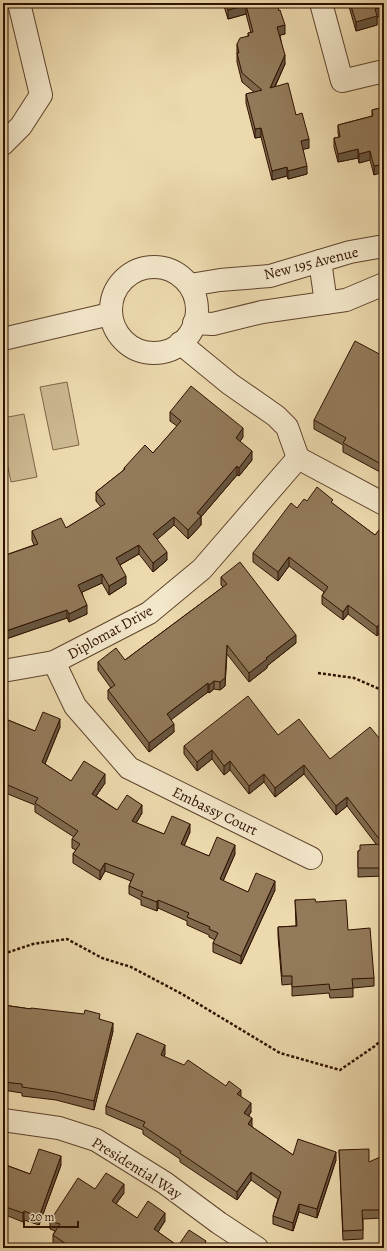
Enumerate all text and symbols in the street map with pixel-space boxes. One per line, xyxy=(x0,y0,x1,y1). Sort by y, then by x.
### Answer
street label: New 195 Avenue xyxy=(262,242,361,284)
street label: Diplomat Drive xyxy=(64,600,157,664)
street label: Embassy Court xyxy=(169,782,261,840)
street label: Presidential Way xyxy=(88,1132,186,1204)
scale bar xyxy=(24,1203,78,1229)
text: 20 m xyxy=(30,1209,54,1225)

